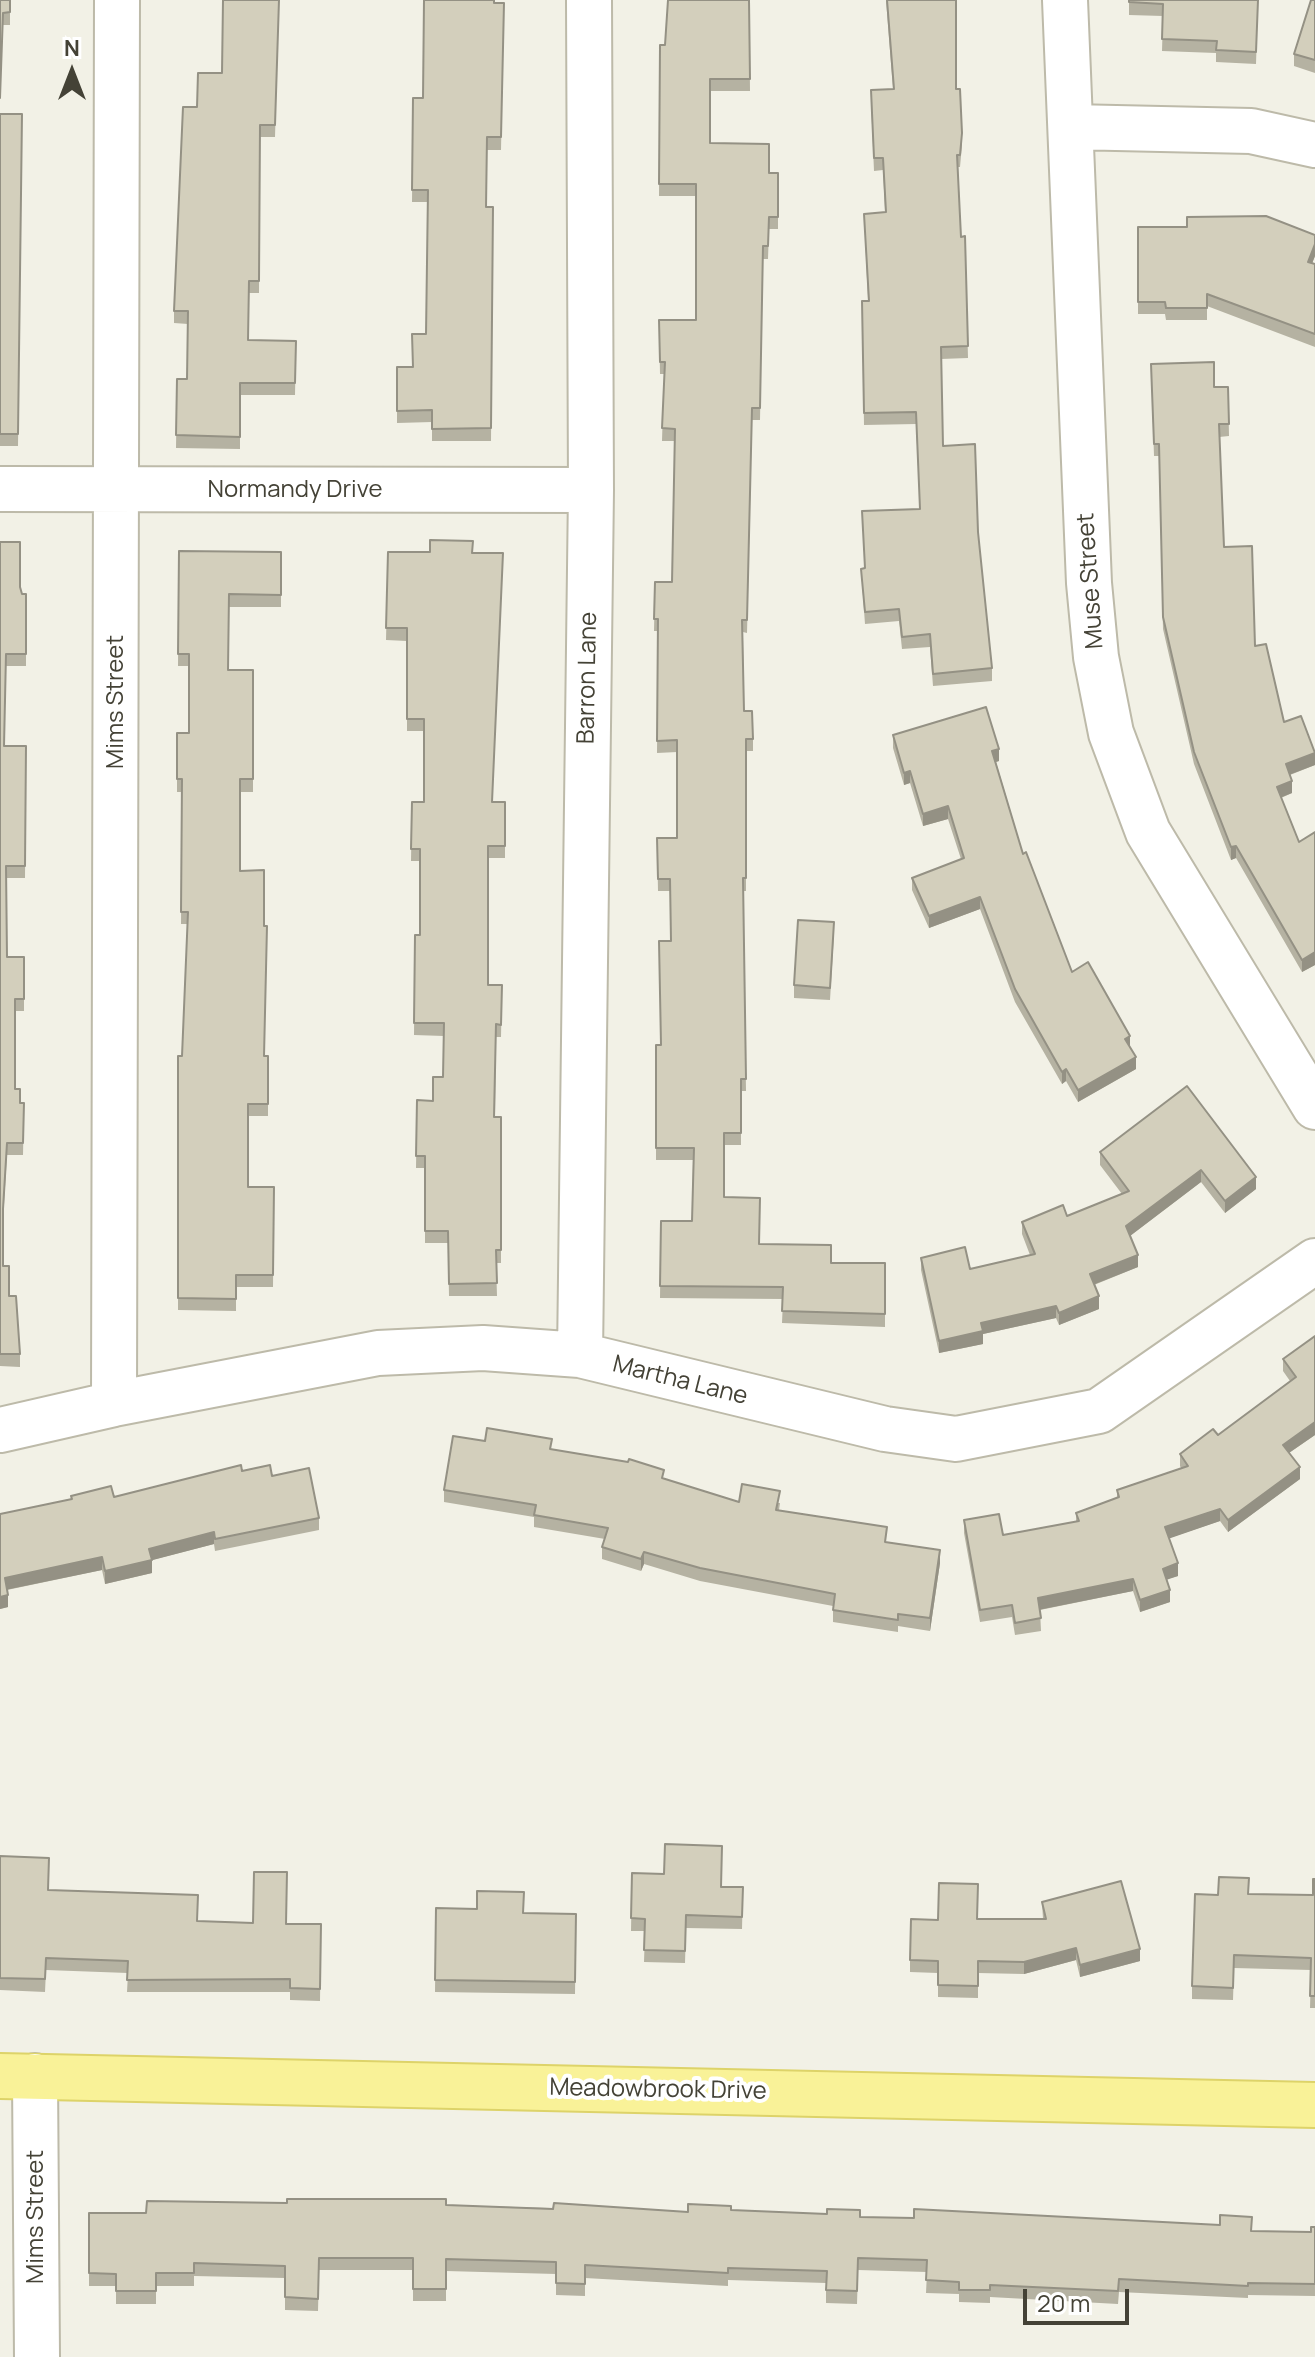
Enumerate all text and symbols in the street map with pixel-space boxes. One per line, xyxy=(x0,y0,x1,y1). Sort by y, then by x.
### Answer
north arrow xyxy=(32,32,112,112)
text: N xyxy=(64,33,80,63)
street label: Normandy Drive xyxy=(208,476,382,504)
street label: Muse Street xyxy=(1072,512,1110,650)
street label: Barron Lane xyxy=(572,612,604,744)
street label: Mims Street xyxy=(102,635,130,769)
street label: Martha Lane xyxy=(610,1350,750,1412)
street label: Meadowbrook Drive xyxy=(549,2074,767,2106)
street label: Mims Street xyxy=(22,2150,50,2284)
scale bar xyxy=(1027,2273,1133,2323)
text: 20 m xyxy=(1037,2286,1090,2319)

